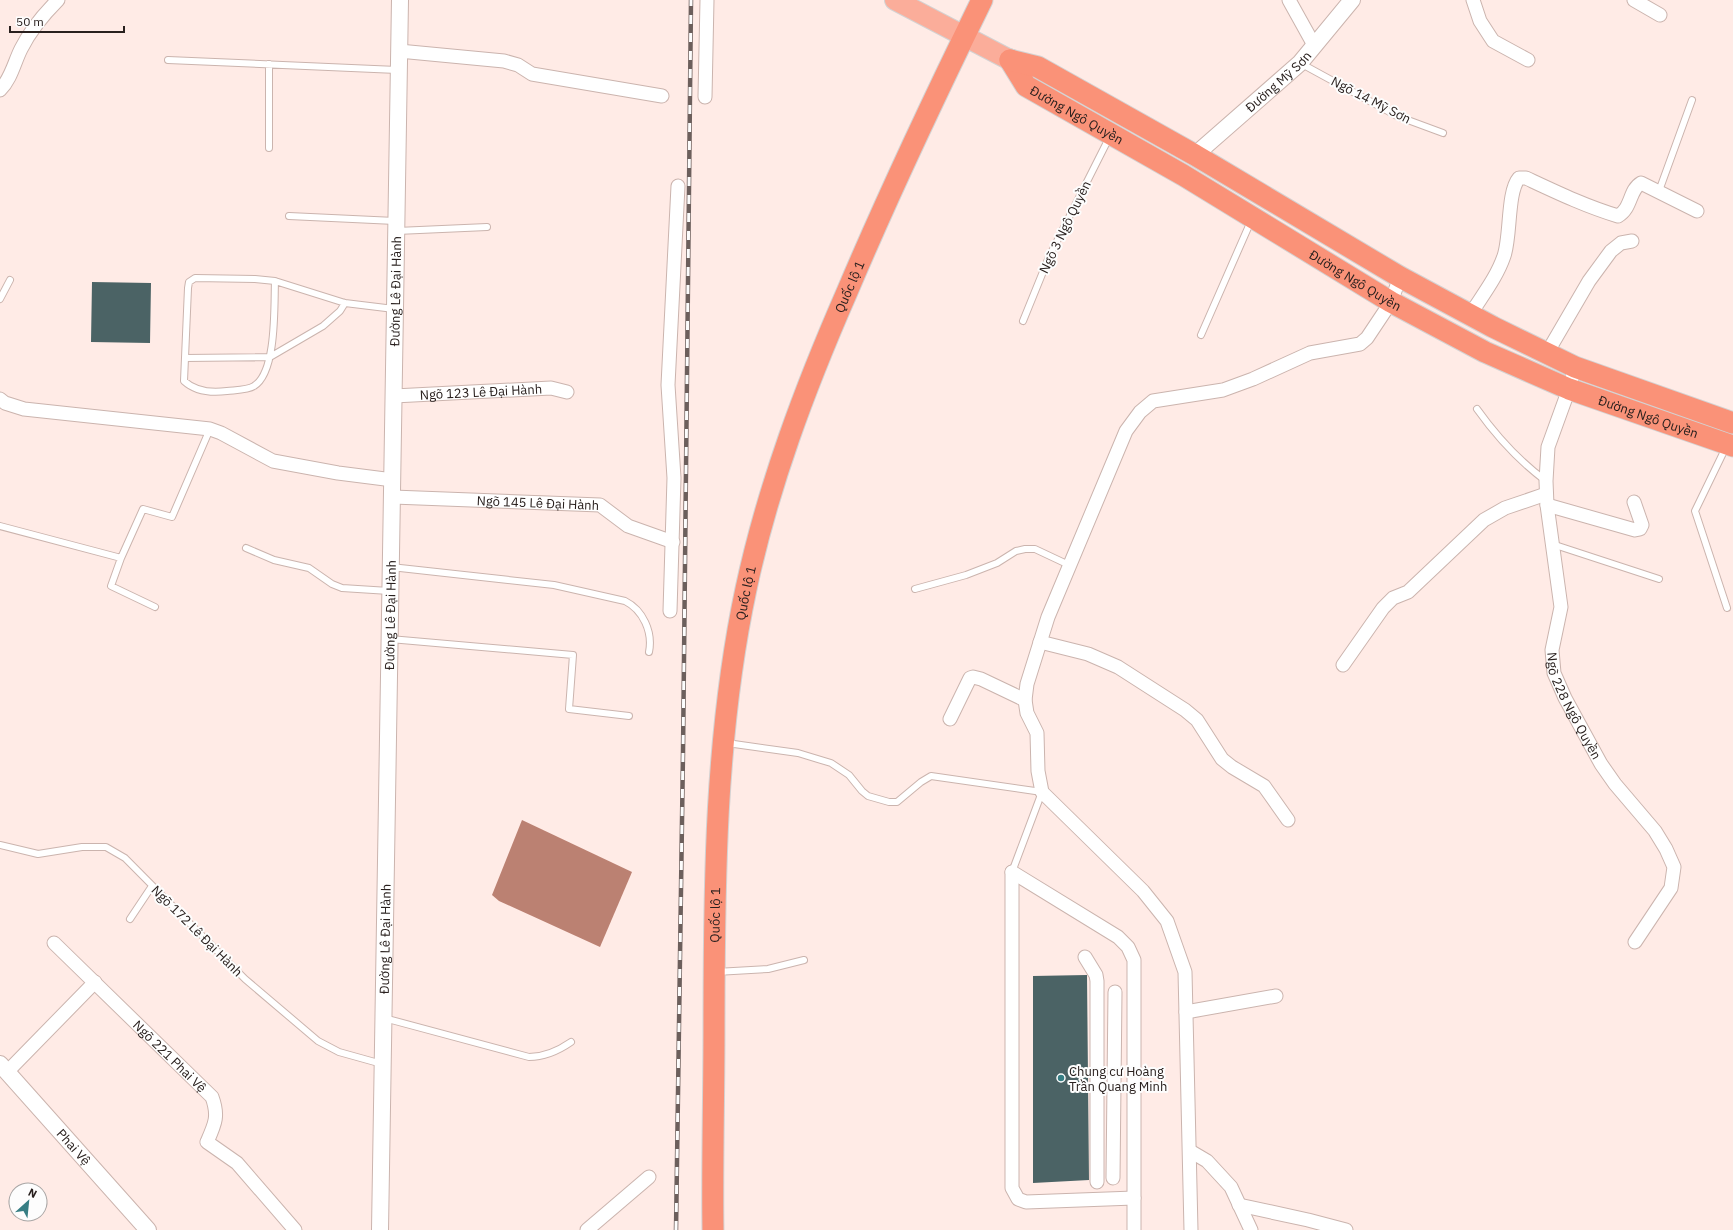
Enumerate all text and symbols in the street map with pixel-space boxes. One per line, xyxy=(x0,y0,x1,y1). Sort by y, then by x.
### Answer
scale bar xyxy=(10,8,124,34)
text: 50 m xyxy=(16,14,44,29)
street label: Đường Mỹ Sơn xyxy=(1242,48,1315,116)
street label: Ngõ 14 Mỹ Sơn xyxy=(1328,73,1414,127)
street label: Đường Ngô Quyền xyxy=(1027,82,1127,148)
street label: Ngõ 3 Ngô Quyền xyxy=(1035,178,1095,276)
street label: Đường Lê Đại Hành xyxy=(386,236,405,346)
street label: Đường Ngô Quyền xyxy=(1306,246,1404,315)
street label: Quốc lộ 1 xyxy=(830,258,868,315)
street label: Ngõ 123 Lê Đại Hành xyxy=(419,380,542,403)
street label: Đường Ngô Quyền xyxy=(1596,391,1701,442)
street label: Ngõ 145 Lê Đại Hành xyxy=(476,492,599,513)
street label: Đường Lê Đại Hành xyxy=(381,560,399,670)
street label: Quốc lộ 1 xyxy=(731,564,760,622)
street label: Ngõ 228 Ngô Quyền xyxy=(1544,651,1605,762)
street label: Ngõ 172 Lê Đại Hành xyxy=(148,882,246,980)
street label: Đường Lê Đại Hành xyxy=(375,884,394,994)
street label: Quốc lộ 1 xyxy=(706,887,724,943)
street label: Ngõ 221 Phai Vệ xyxy=(130,1016,210,1096)
place label: Chung cư Hoàng Trần Quang Minh xyxy=(1069,1063,1167,1095)
marker: Chung cư Hoàng Trần Quang Minh xyxy=(1056,1073,1066,1083)
street label: Phai Vệ xyxy=(53,1125,95,1169)
north arrow xyxy=(8,1182,48,1222)
text: N xyxy=(26,1185,39,1201)

